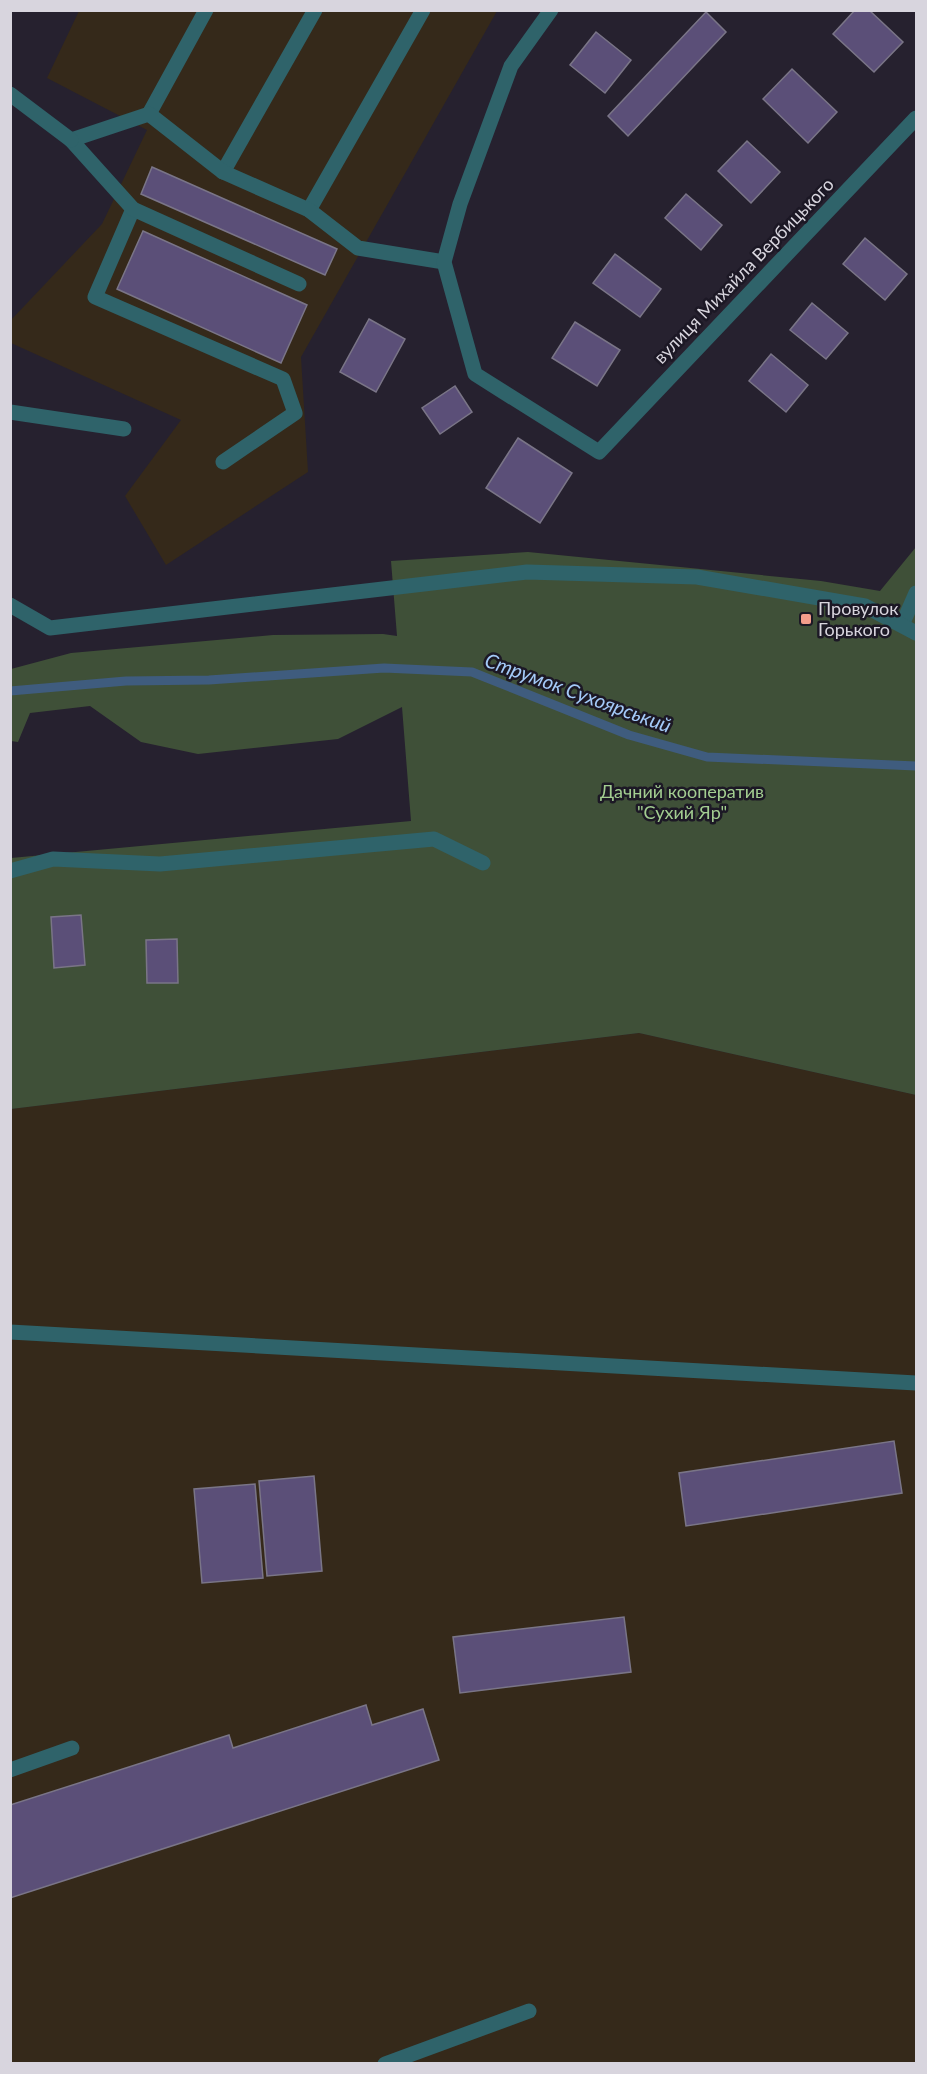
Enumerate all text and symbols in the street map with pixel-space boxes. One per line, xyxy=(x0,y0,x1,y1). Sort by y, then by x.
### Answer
street label: вулиця Михайла Вербицького xyxy=(649,173,838,368)
place label: Провулок Горького xyxy=(818,597,899,640)
marker: Провулок Горького xyxy=(799,612,813,626)
water label: Струмок Сухоярський xyxy=(482,647,675,737)
park label: Дачний кооператив "Сухий Яр" xyxy=(600,780,764,823)

